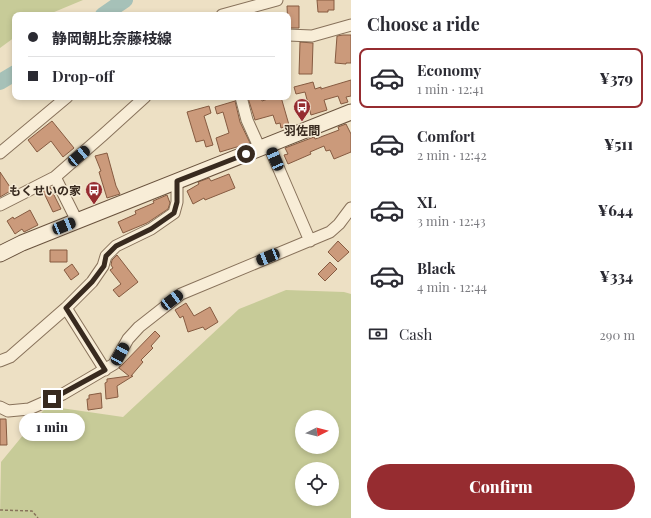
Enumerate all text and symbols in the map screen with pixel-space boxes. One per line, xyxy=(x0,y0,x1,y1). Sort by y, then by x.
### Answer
text: Choose a ride xyxy=(367,12,480,36)
text: 静岡朝比奈藤枝線 xyxy=(52,28,172,48)
icon: car xyxy=(369,60,405,96)
text: Economy xyxy=(417,60,481,80)
text: Drop-off xyxy=(52,66,114,86)
text: ¥379 xyxy=(600,68,633,88)
text: 1 min · 12:41 xyxy=(417,80,484,97)
bus stop icon: 羽佐間 xyxy=(292,97,312,122)
place label: 羽佐間 xyxy=(284,122,320,138)
icon: car xyxy=(369,126,405,162)
text: Comfort xyxy=(417,126,475,146)
text: ¥511 xyxy=(604,134,633,154)
car xyxy=(66,144,92,168)
route start xyxy=(237,145,255,163)
car xyxy=(265,146,285,172)
text: 2 min · 12:42 xyxy=(417,146,487,163)
bus stop icon: もくせいの家 xyxy=(84,180,104,205)
place label: もくせいの家 xyxy=(9,182,81,198)
icon: car xyxy=(369,192,405,228)
text: XL xyxy=(417,192,437,212)
text: ¥644 xyxy=(598,200,633,220)
text: 3 min · 12:43 xyxy=(417,212,486,229)
car xyxy=(51,216,77,236)
car xyxy=(255,247,281,267)
icon: car xyxy=(369,258,405,294)
text: Black xyxy=(417,258,456,278)
text: ¥334 xyxy=(600,266,633,286)
text: 4 min · 12:44 xyxy=(417,278,487,295)
car xyxy=(159,288,185,312)
icon: cash xyxy=(367,323,389,345)
text: Cash xyxy=(399,324,432,344)
text: 290 m xyxy=(600,326,635,343)
car xyxy=(109,341,131,367)
route end xyxy=(43,390,61,408)
north arrow xyxy=(295,410,339,454)
map controls xyxy=(295,410,339,506)
callout: 1 min xyxy=(19,413,85,441)
text: 1 min xyxy=(36,418,68,435)
button: locate xyxy=(295,462,339,506)
button: Confirm xyxy=(367,464,635,510)

